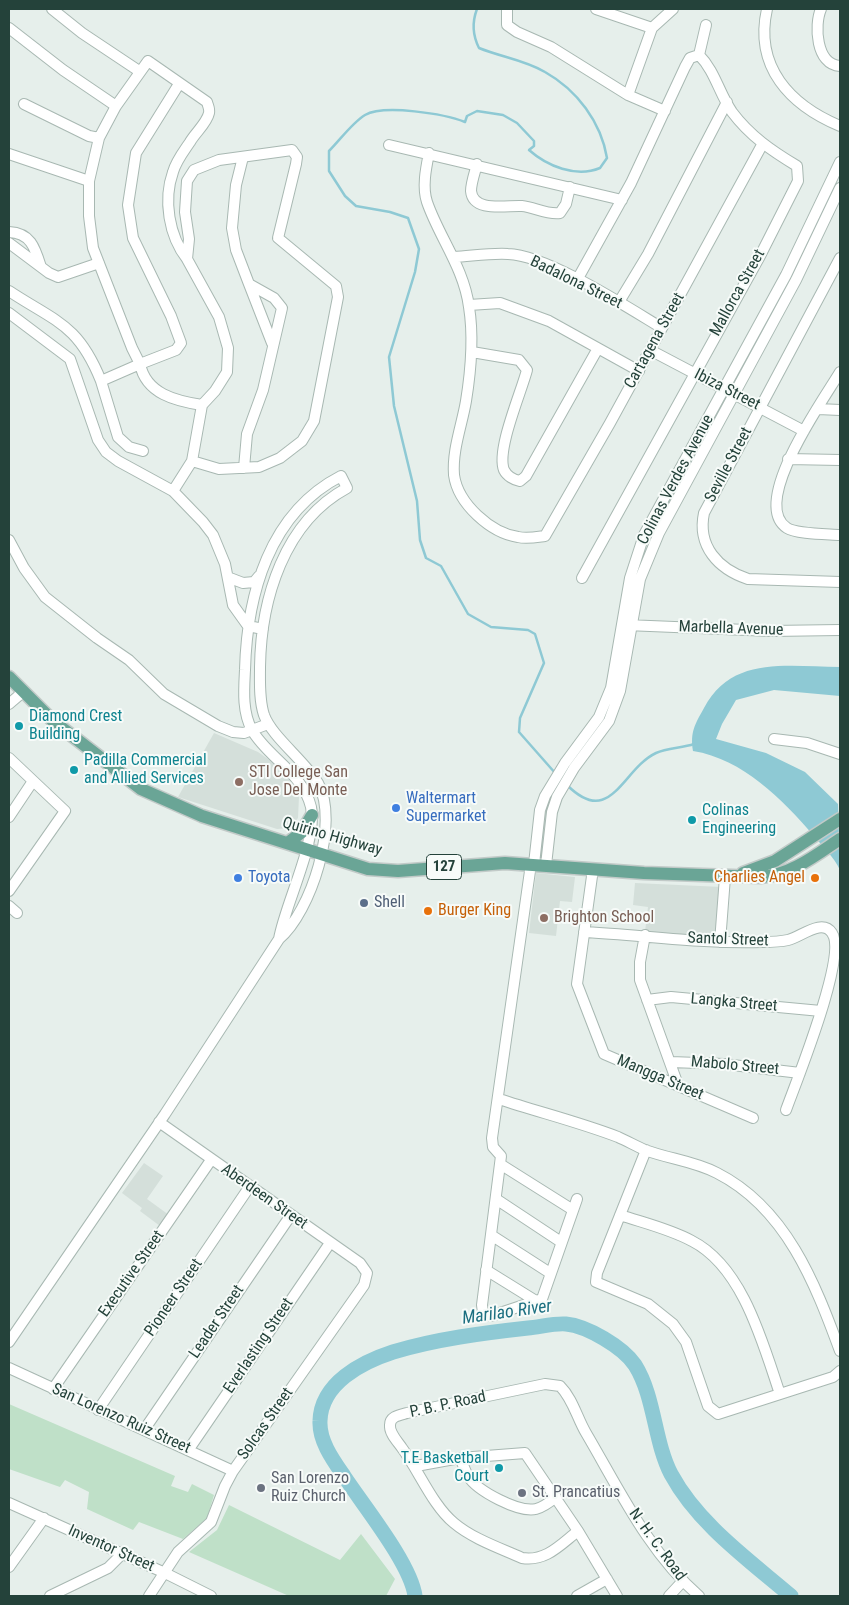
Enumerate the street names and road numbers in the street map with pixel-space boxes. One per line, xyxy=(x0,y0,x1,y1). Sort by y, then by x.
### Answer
street label: Mallorca Street xyxy=(706,246,770,340)
street label: Badalona Street xyxy=(527,252,625,314)
street label: Cartagena Street xyxy=(621,290,689,392)
street label: Ibiza Street xyxy=(691,365,763,415)
street label: Colinas Verdes Avenue xyxy=(634,412,718,548)
street label: Seville Street xyxy=(701,424,757,506)
street label: Marbella Avenue xyxy=(678,618,784,640)
street label: Quirino Highway xyxy=(280,814,384,860)
road number: 127 xyxy=(426,854,462,880)
street label: Santol Street xyxy=(687,929,769,951)
street label: Langka Street xyxy=(690,990,778,1016)
street label: Mangga Street xyxy=(614,1051,706,1105)
street label: Mabolo Street xyxy=(690,1053,780,1079)
street label: Aberdeen Street xyxy=(217,1160,311,1234)
street label: Executive Street xyxy=(95,1227,169,1321)
street label: Pioneer Street xyxy=(141,1256,207,1340)
street label: Leader Street xyxy=(185,1282,249,1362)
street label: Everlasting Street xyxy=(220,1295,298,1397)
street label: San Lorenzo Ruiz Street xyxy=(49,1380,193,1458)
street label: Solcas Street xyxy=(234,1384,298,1464)
street label: P. B. P. Road xyxy=(408,1388,488,1422)
street label: N. H. C. Road xyxy=(624,1505,690,1585)
street label: Inventor Street xyxy=(65,1521,157,1577)

